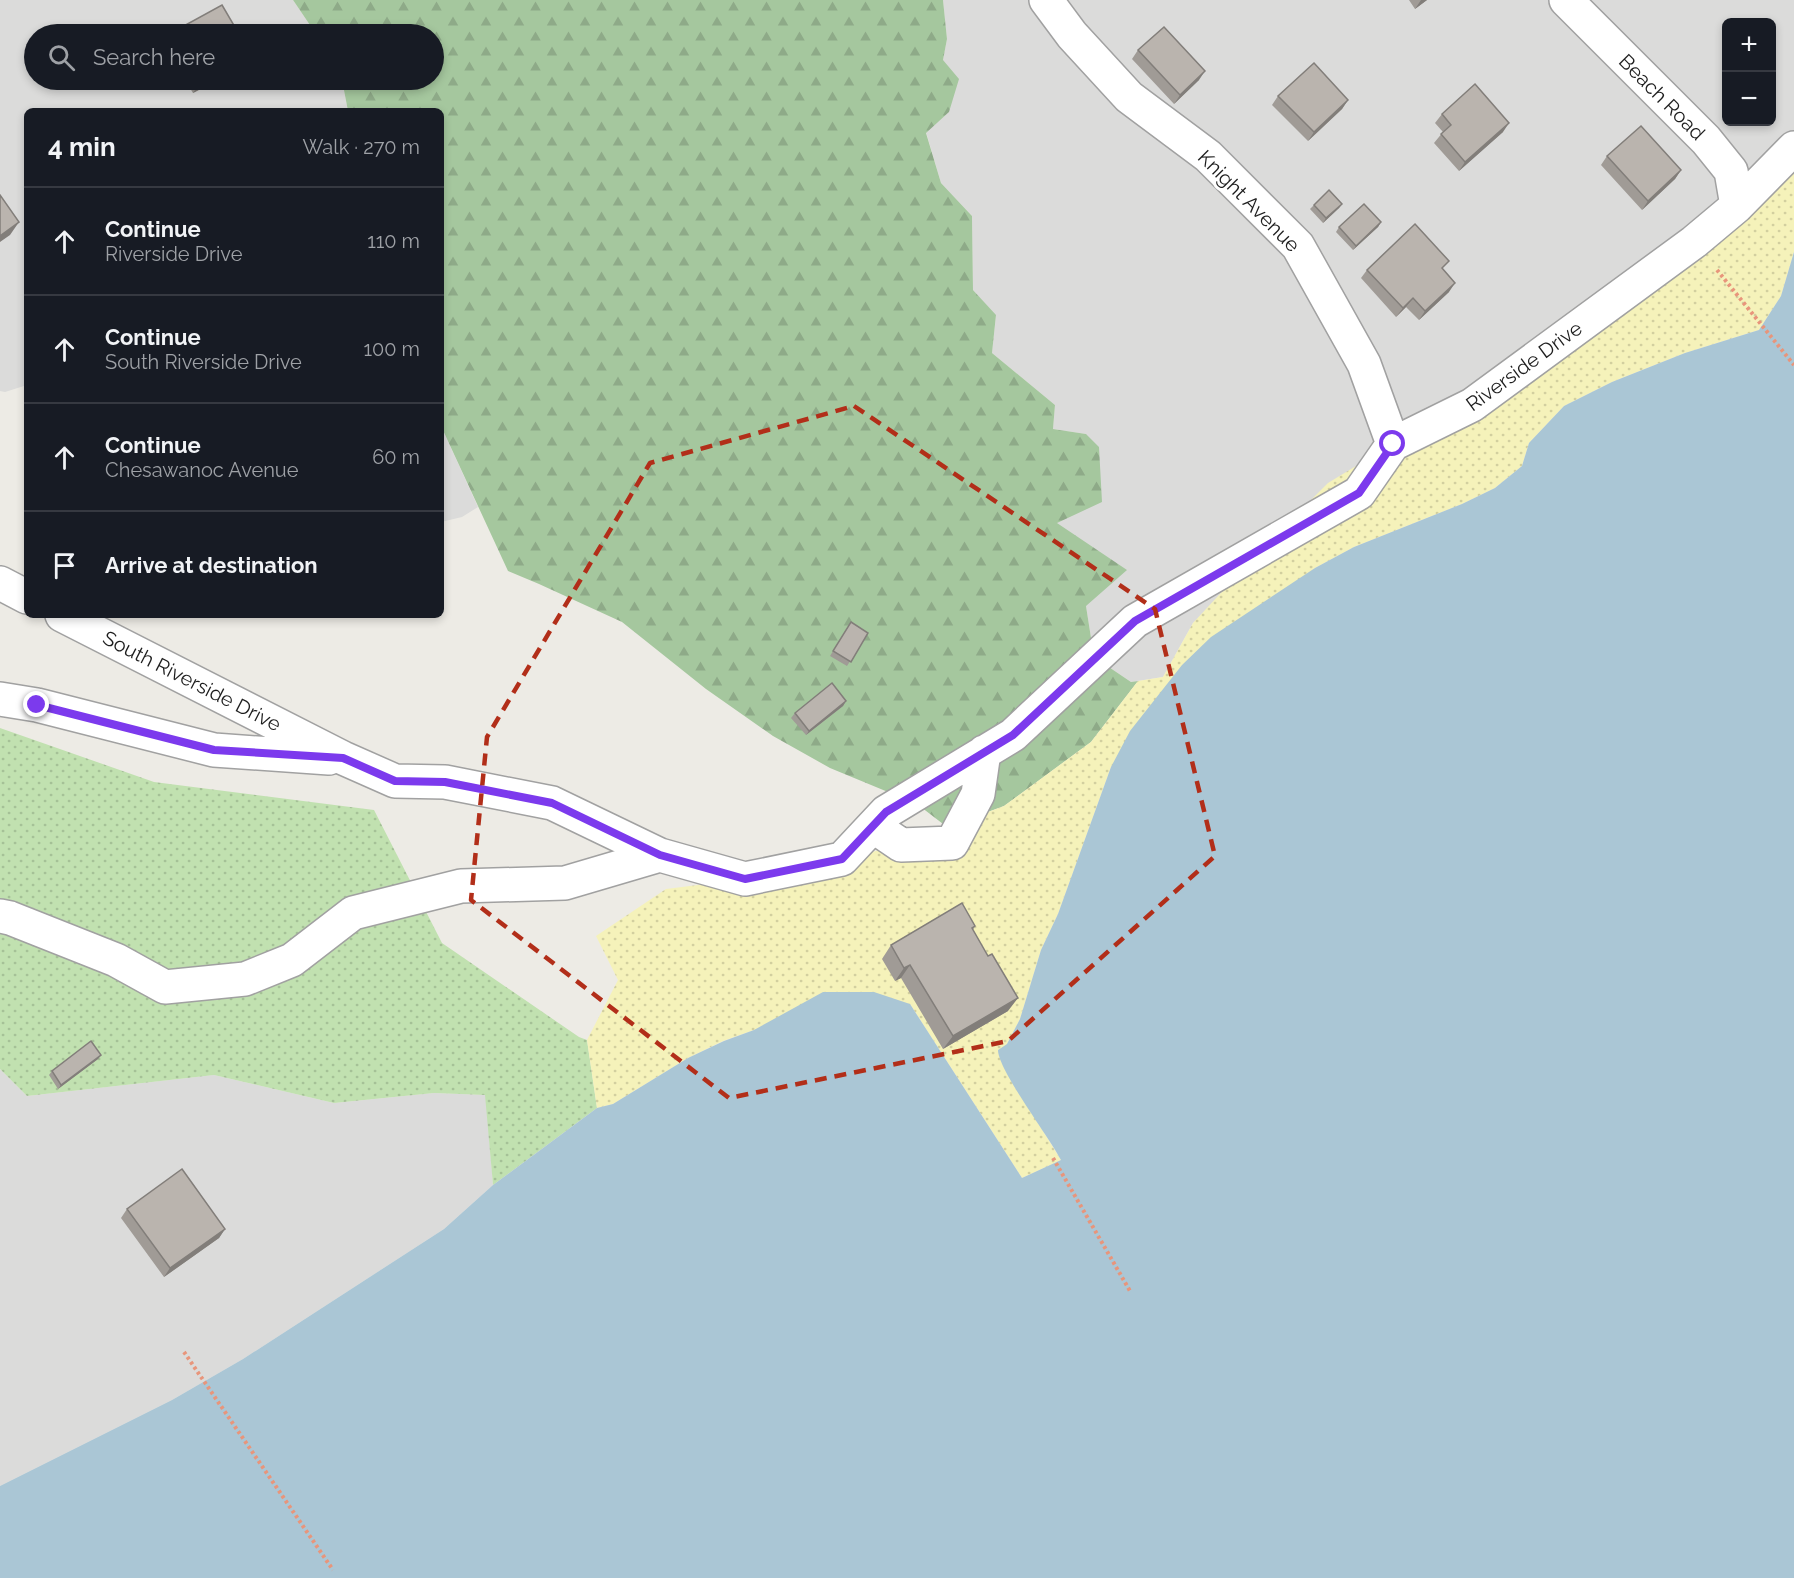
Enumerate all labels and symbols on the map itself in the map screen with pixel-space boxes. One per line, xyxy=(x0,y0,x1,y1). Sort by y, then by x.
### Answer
street label: Beach Road xyxy=(1614,49,1710,145)
street label: Knight Avenue xyxy=(1193,145,1305,257)
street label: Riverside Drive xyxy=(1461,316,1587,416)
route start xyxy=(1379,430,1405,456)
street label: South Riverside Drive xyxy=(99,626,285,736)
route end xyxy=(23,691,49,717)

